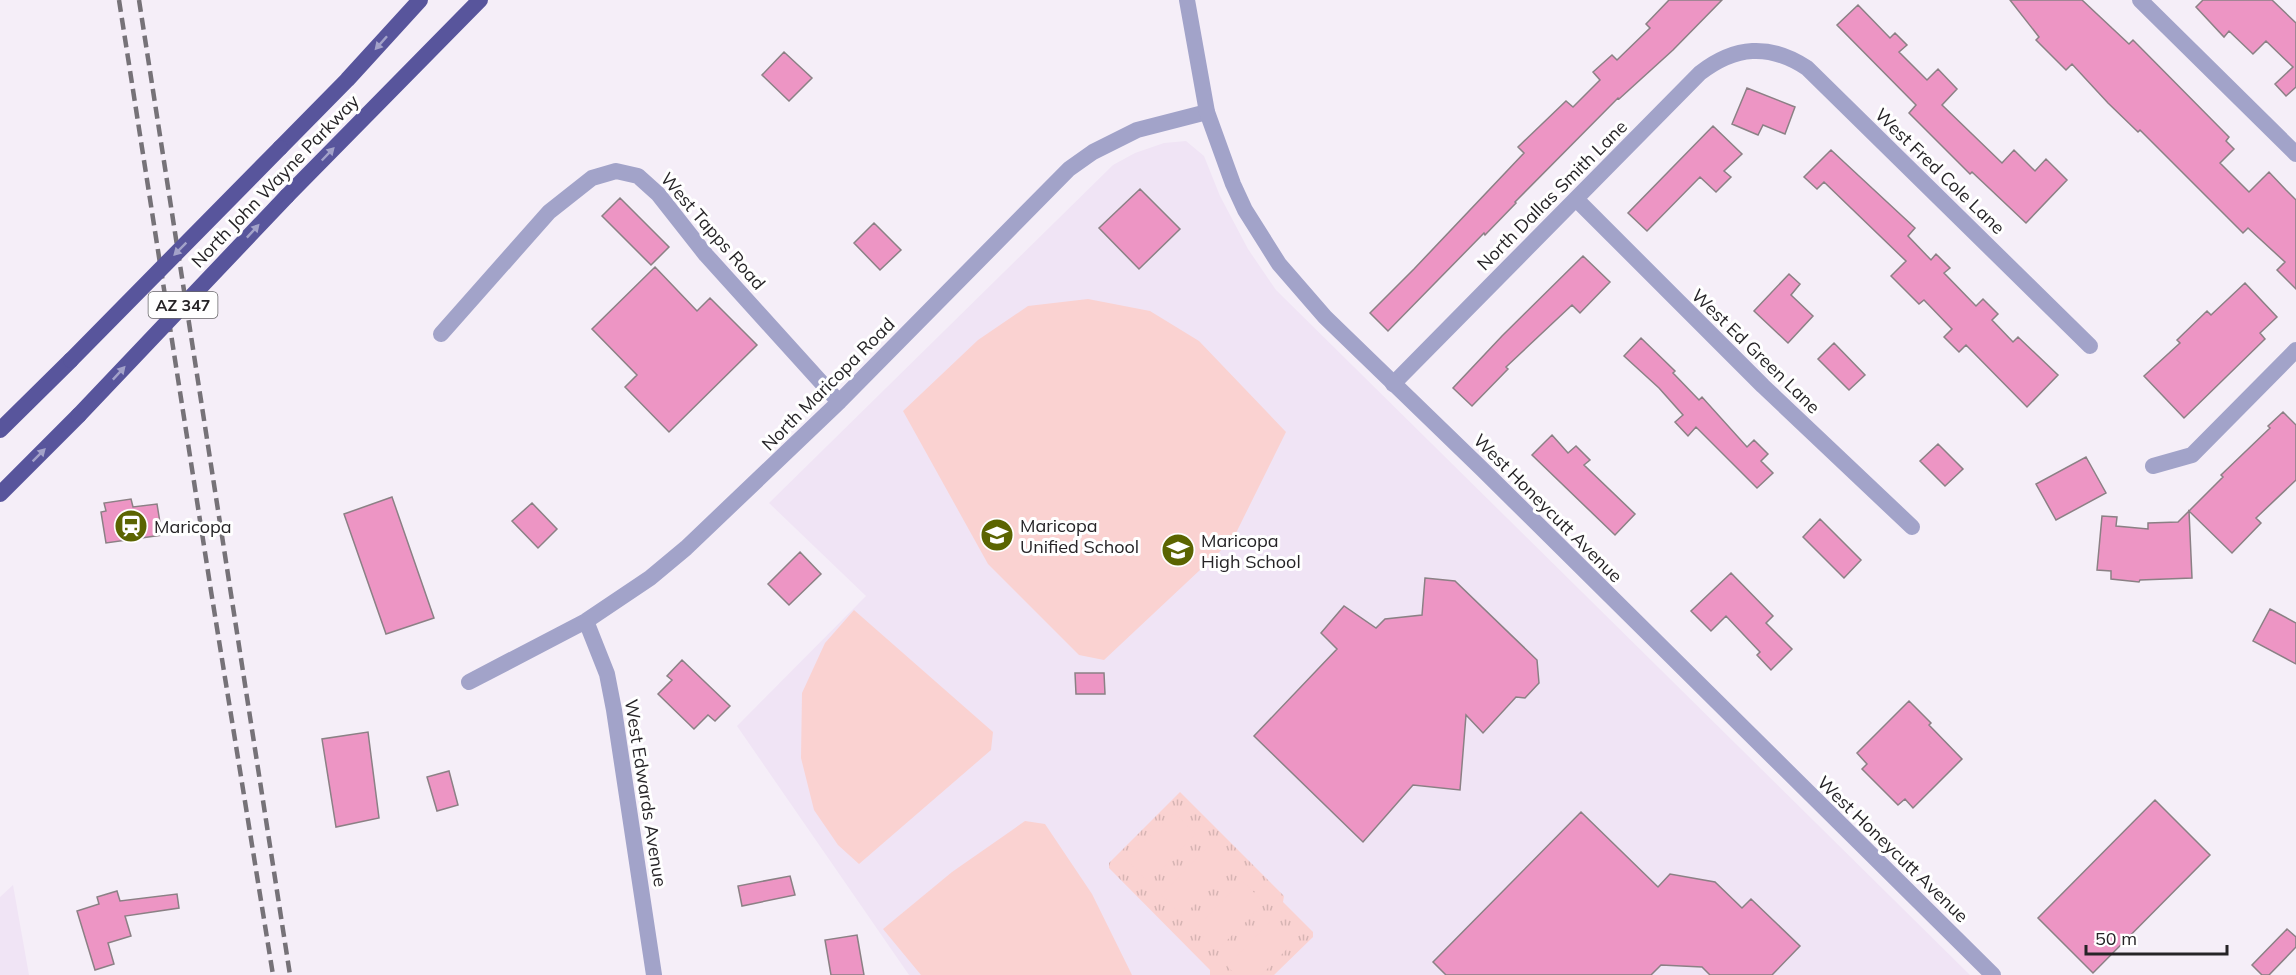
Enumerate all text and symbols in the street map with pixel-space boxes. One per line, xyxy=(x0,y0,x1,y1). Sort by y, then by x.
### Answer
one-way arrow xyxy=(374,36,388,50)
street label: North John Wayne Parkway xyxy=(186,89,364,272)
street label: West Fred Cole Lane xyxy=(1870,103,2010,239)
street label: North Dallas Smith Lane xyxy=(1472,115,1632,275)
one-way arrow xyxy=(320,148,334,162)
street label: West Tapps Road xyxy=(656,168,770,294)
one-way arrow xyxy=(246,224,260,238)
one-way arrow xyxy=(173,242,187,256)
street label: West Ed Green Lane xyxy=(1687,284,1825,418)
road number: AZ 347 xyxy=(148,292,218,318)
street label: North Maricopa Road xyxy=(757,313,899,455)
one-way arrow xyxy=(112,365,126,380)
street label: West Honeycutt Avenue xyxy=(1469,429,1627,587)
one-way arrow xyxy=(32,448,46,462)
station icon: Maricopa xyxy=(113,508,149,544)
place label: Maricopa Unified School xyxy=(1020,514,1139,558)
place label: Maricopa xyxy=(154,515,232,538)
school or university icon: Maricopa Unified School xyxy=(979,517,1015,553)
place label: Maricopa High School xyxy=(1201,529,1301,573)
school or university icon: Maricopa High School xyxy=(1160,532,1196,568)
street label: West Edwards Avenue xyxy=(620,698,672,888)
street label: West Honeycutt Avenue xyxy=(1813,771,1973,927)
scale bar xyxy=(2086,918,2227,956)
text: 50 m xyxy=(2095,927,2137,950)

